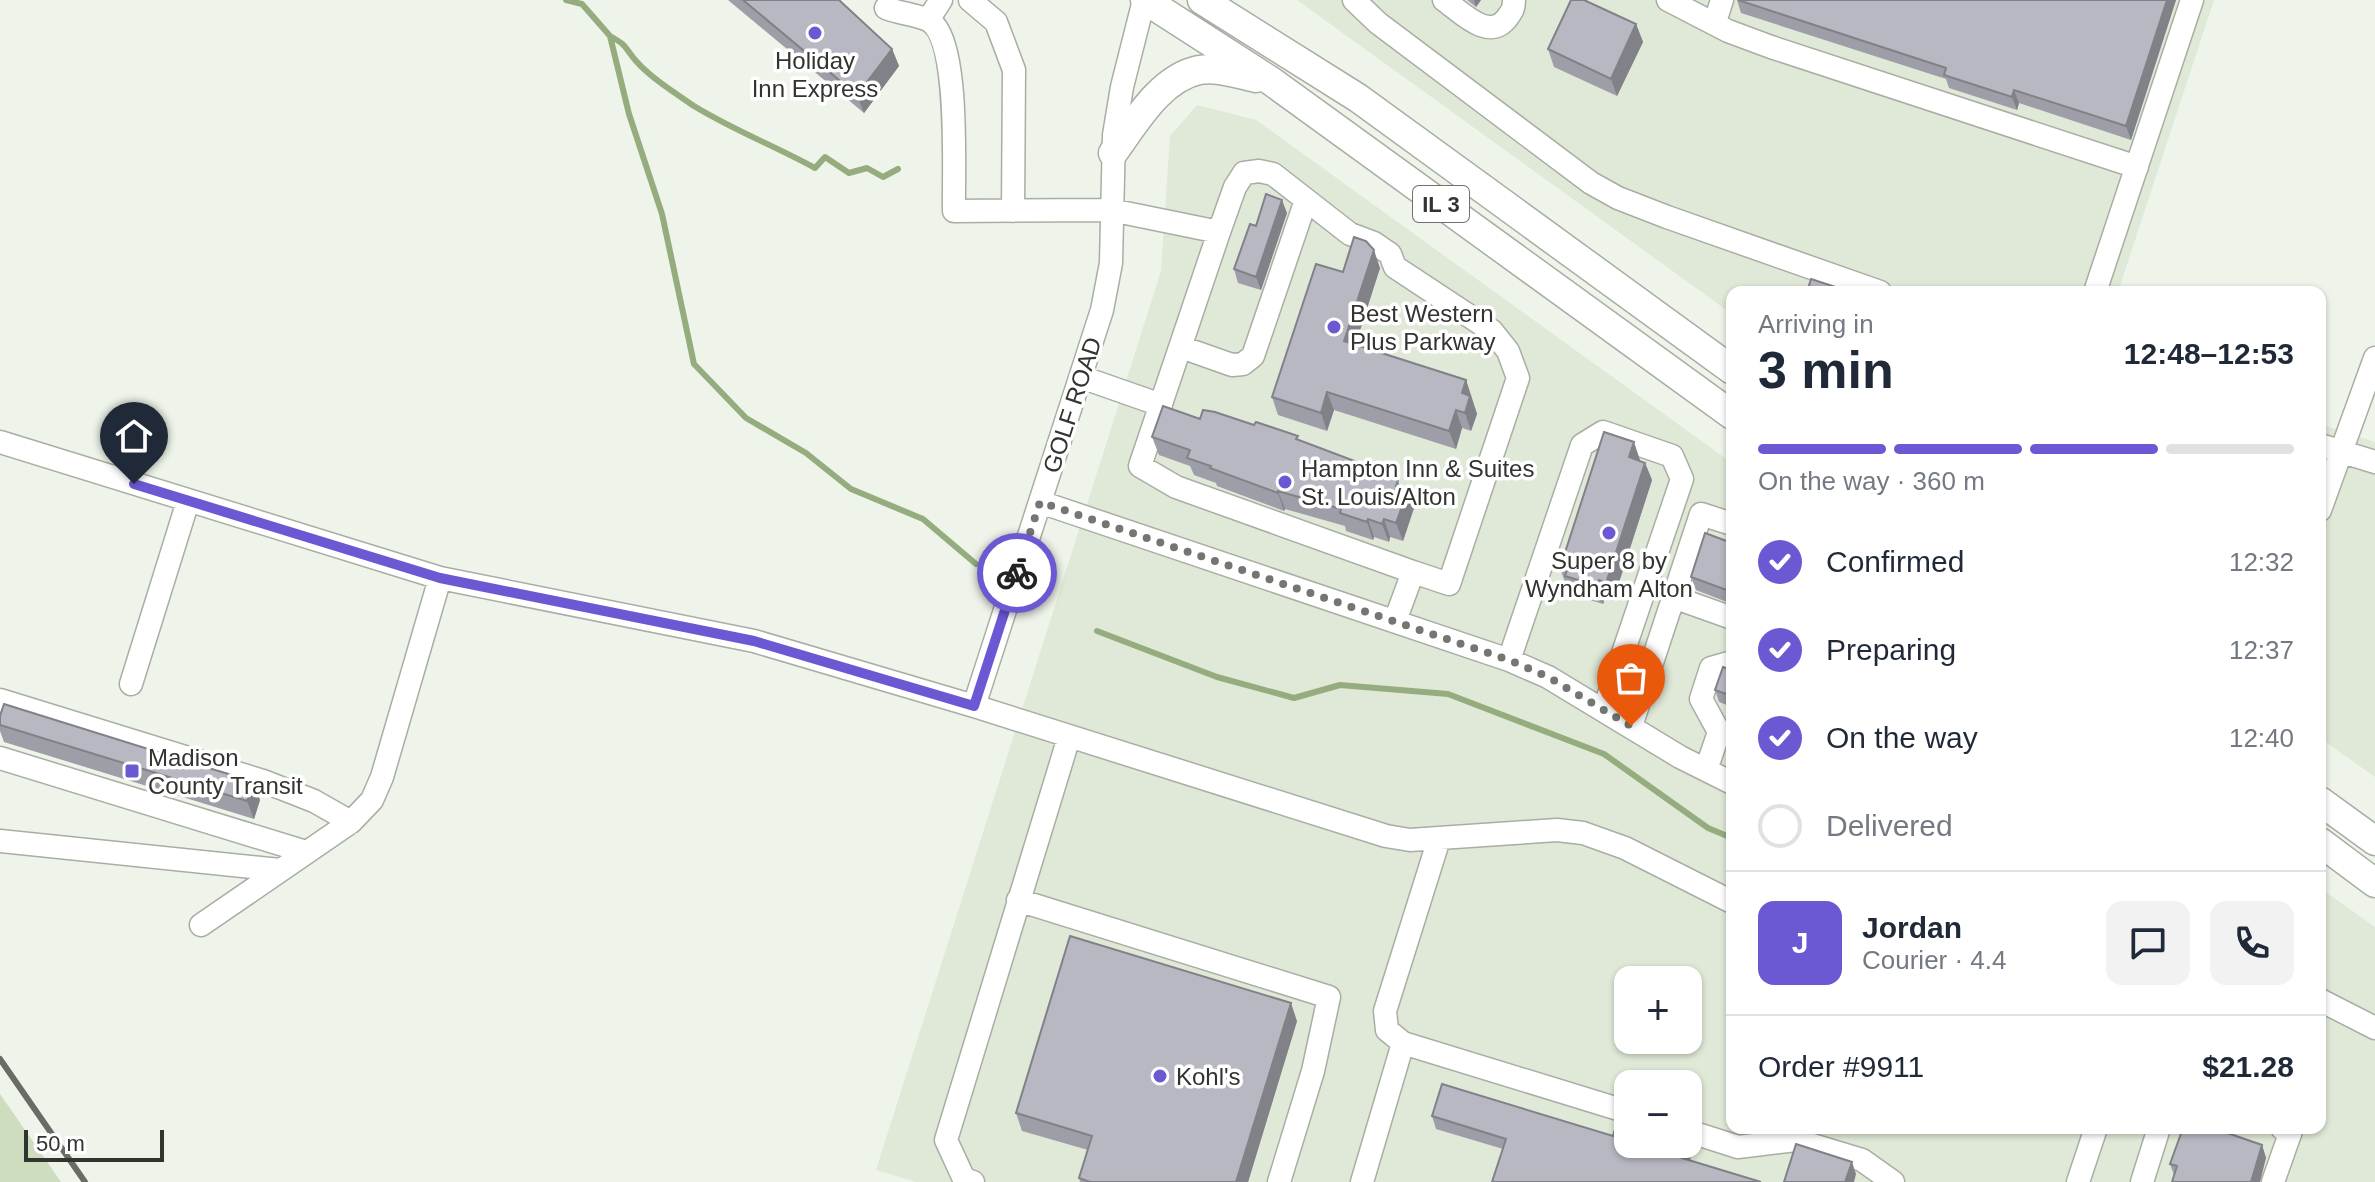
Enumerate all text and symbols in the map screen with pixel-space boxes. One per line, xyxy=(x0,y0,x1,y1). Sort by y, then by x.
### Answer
marker: Holiday Inn Express xyxy=(806,24,824,42)
place label: Holiday Inn Express xyxy=(752,47,878,102)
road number: IL 3 xyxy=(1413,186,1469,222)
place label: Best Western Plus Parkway xyxy=(1350,300,1495,355)
text: Arriving in xyxy=(1758,309,1874,339)
marker: Best Western Plus Parkway xyxy=(1325,318,1343,336)
street label: GOLF ROAD xyxy=(1037,334,1107,476)
text: 12:48–12:53 xyxy=(2124,337,2294,370)
text: 3 min xyxy=(1758,341,1894,399)
pin xyxy=(100,402,168,484)
icon: home xyxy=(112,414,156,458)
place label: Hampton Inn & Suites St. Louis/Alton xyxy=(1301,455,1534,510)
text: On the way · 360 m xyxy=(1758,466,1985,496)
marker: Hampton Inn & Suites St. Louis/Alton xyxy=(1276,473,1294,491)
marker: Super 8 by Wyndham Alton xyxy=(1600,524,1618,542)
courier xyxy=(977,533,1057,613)
icon: check xyxy=(1758,540,1802,584)
text: Confirmed xyxy=(1826,545,1964,578)
place label: Super 8 by Wyndham Alton xyxy=(1525,547,1693,602)
text: 12:32 xyxy=(2229,547,2294,577)
icon: bike xyxy=(995,551,1039,595)
icon: check xyxy=(1758,628,1802,672)
text: Preparing xyxy=(1826,633,1956,666)
text: 12:37 xyxy=(2229,635,2294,665)
pin xyxy=(1597,644,1665,726)
icon: bag xyxy=(1609,656,1653,700)
icon: check xyxy=(1758,716,1802,760)
text: On the way xyxy=(1826,721,1978,754)
text: 12:40 xyxy=(2229,723,2294,753)
place label: Madison County Transit xyxy=(148,744,303,799)
marker: Madison County Transit xyxy=(123,762,141,780)
text: Delivered xyxy=(1826,809,1953,842)
button: chat xyxy=(2106,901,2190,985)
button: phone xyxy=(2210,901,2294,985)
text: Jordan xyxy=(1862,911,1962,944)
text: J xyxy=(1792,926,1808,959)
text: Courier · 4.4 xyxy=(1862,945,2007,975)
map controls xyxy=(1614,966,1702,1158)
button: + xyxy=(1614,966,1702,1054)
text: Order #9911 xyxy=(1758,1050,1924,1083)
text: $21.28 xyxy=(2202,1050,2294,1083)
place label: Kohl's xyxy=(1176,1063,1241,1090)
marker: Kohl's xyxy=(1151,1067,1169,1085)
button: − xyxy=(1614,1070,1702,1158)
scale bar xyxy=(24,1126,164,1162)
text: 50 m xyxy=(36,1131,85,1156)

